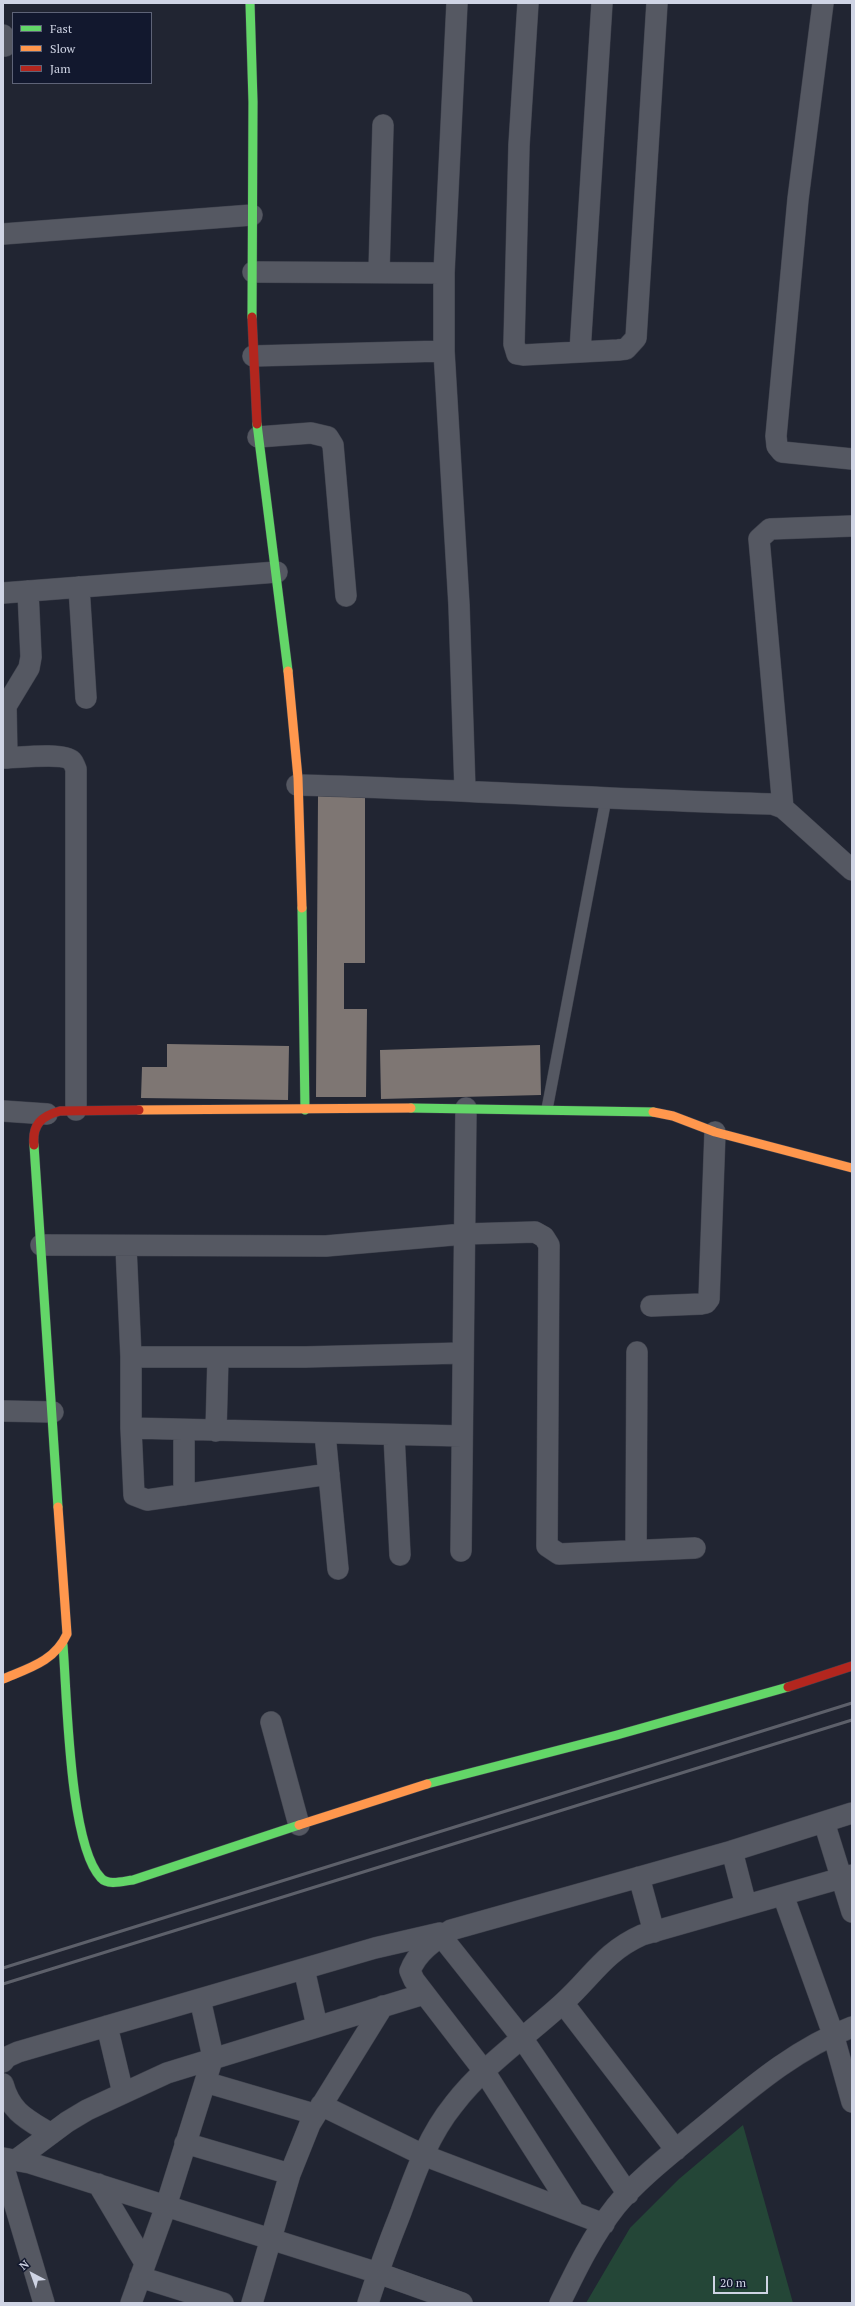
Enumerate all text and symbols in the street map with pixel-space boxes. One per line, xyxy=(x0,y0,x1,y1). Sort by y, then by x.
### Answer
legend xyxy=(12,12,152,84)
text: Fast xyxy=(50,21,72,36)
text: Slow xyxy=(50,41,75,56)
text: Jam xyxy=(50,61,71,76)
north arrow xyxy=(12,2254,52,2294)
text: N xyxy=(16,2257,32,2273)
scale bar xyxy=(715,2268,770,2294)
text: 20 m xyxy=(720,2275,746,2290)

